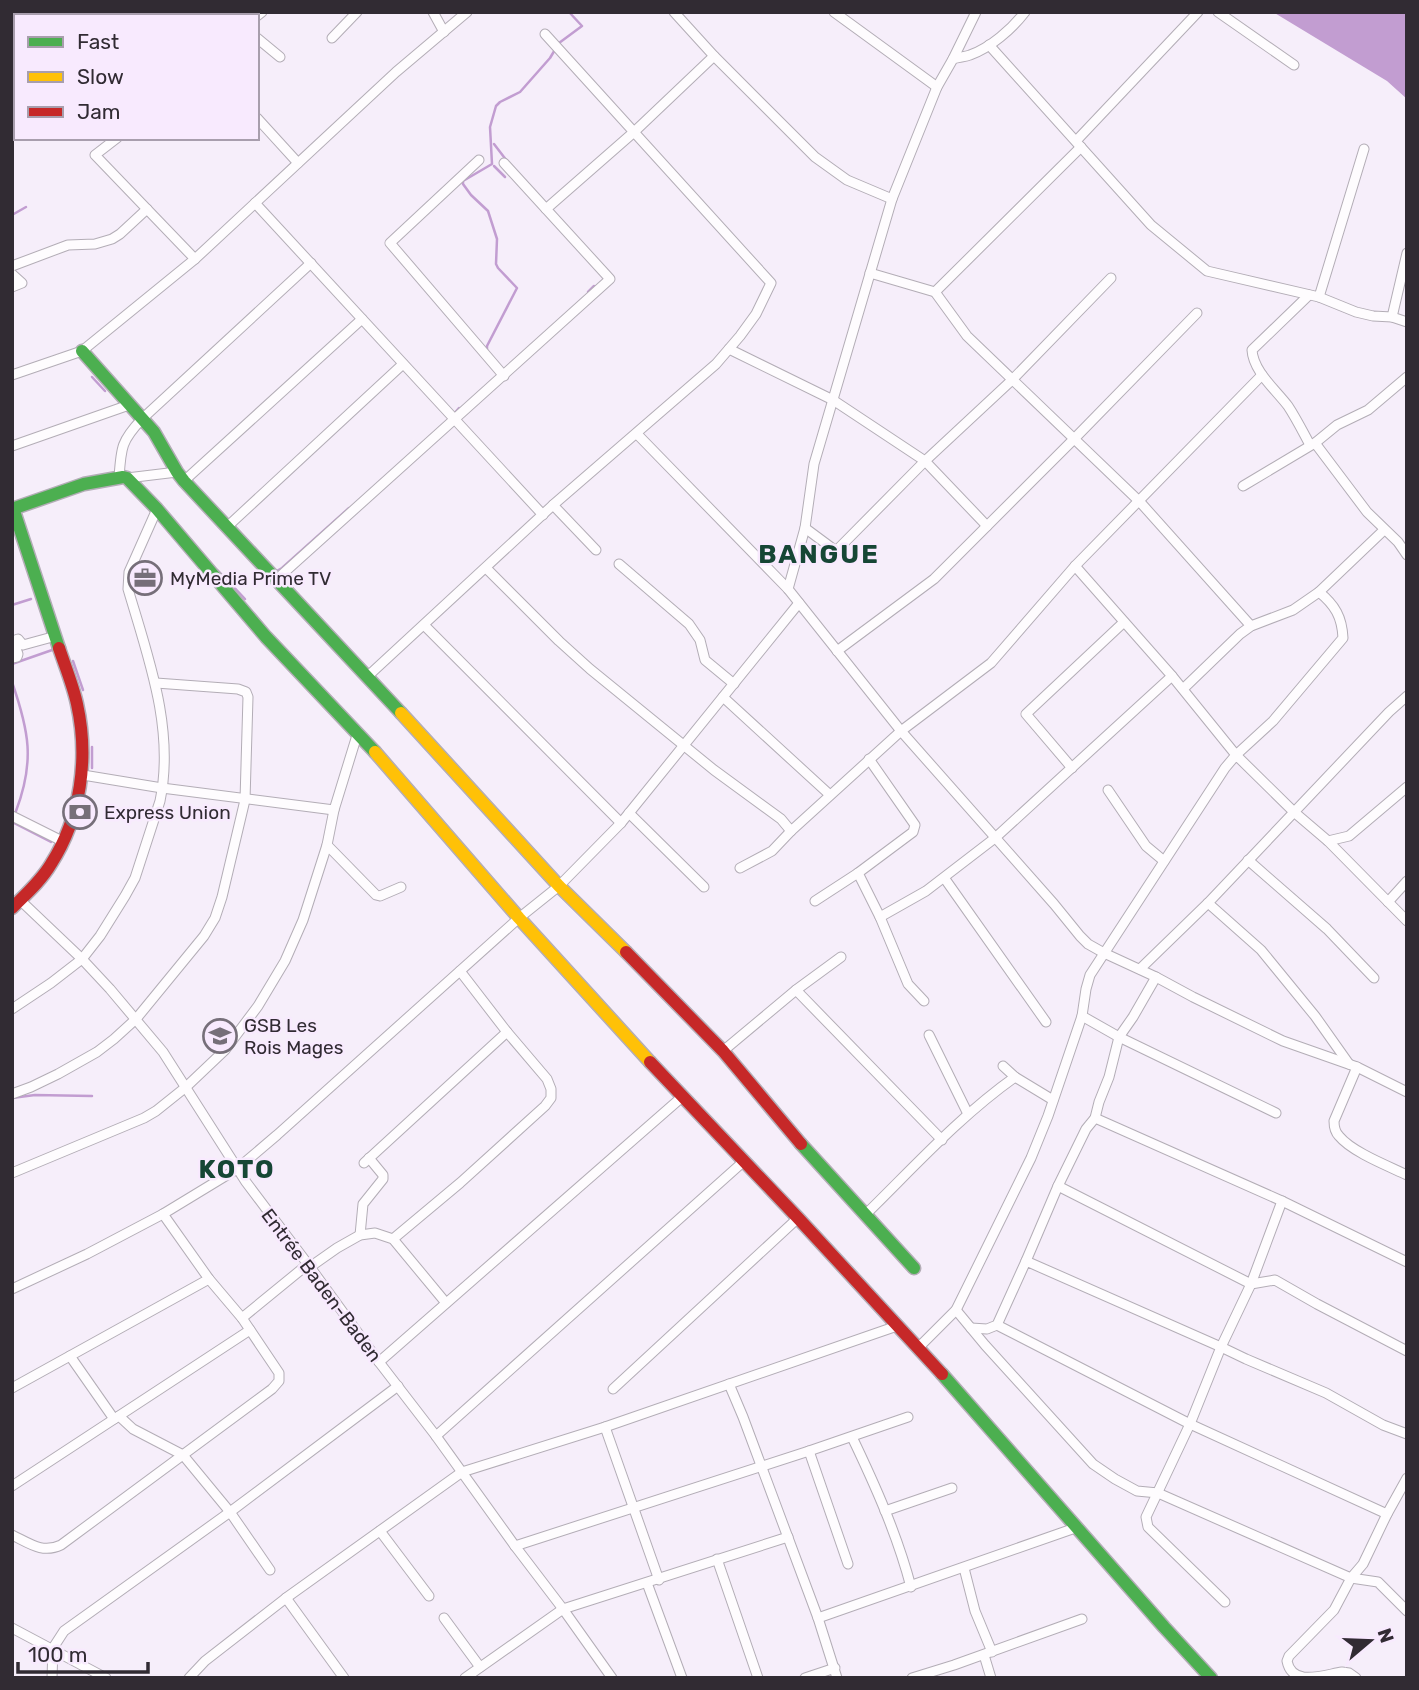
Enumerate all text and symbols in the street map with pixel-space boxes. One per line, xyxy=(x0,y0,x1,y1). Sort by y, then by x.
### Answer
legend xyxy=(14,14,259,140)
text: Fast xyxy=(77,29,119,54)
text: Slow xyxy=(77,64,124,89)
text: Jam xyxy=(77,99,121,124)
district label: BANGUE xyxy=(758,539,880,570)
office icon: MyMedia Prime TV xyxy=(126,559,164,597)
place label: MyMedia Prime TV xyxy=(170,567,332,590)
bank icon: Express Union xyxy=(61,793,99,831)
place label: Express Union xyxy=(104,801,231,824)
place label: GSB Les Rois Mages xyxy=(244,1014,343,1059)
school or university icon: GSB Les Rois Mages xyxy=(201,1017,239,1055)
district label: KOTO xyxy=(198,1154,276,1185)
street label: Entrée Baden-Baden xyxy=(257,1204,387,1366)
north arrow xyxy=(1335,1606,1405,1676)
text: N xyxy=(1373,1625,1399,1646)
scale bar xyxy=(18,1630,147,1674)
text: 100 m xyxy=(28,1642,87,1667)

